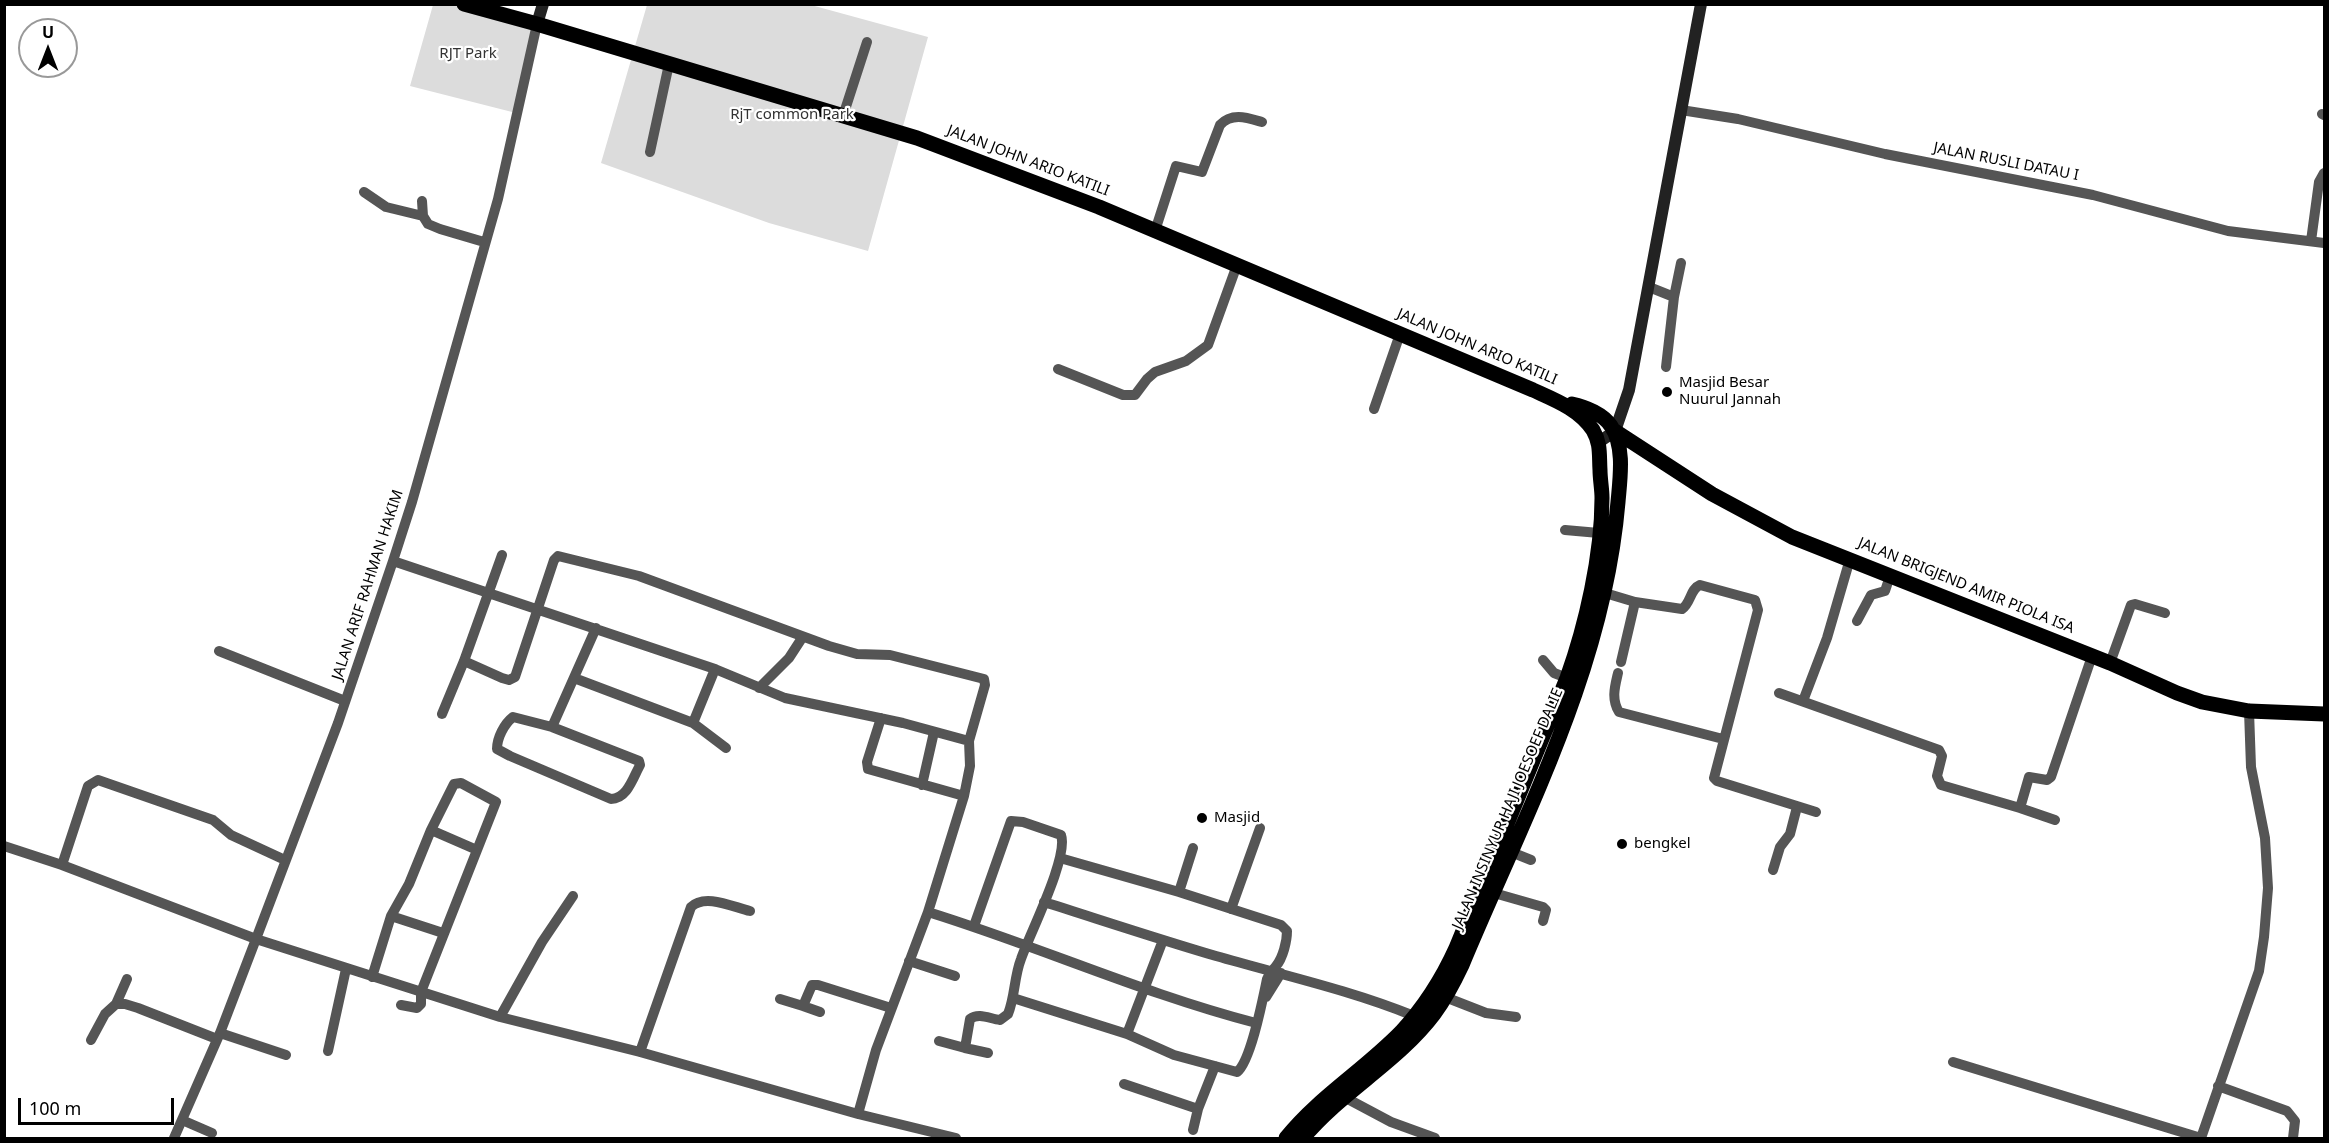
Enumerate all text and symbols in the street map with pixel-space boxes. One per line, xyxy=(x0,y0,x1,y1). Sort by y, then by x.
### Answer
north arrow xyxy=(18,18,78,78)
text: U xyxy=(42,21,54,43)
park label: RJT Park xyxy=(439,45,497,63)
park label: RjT common Park xyxy=(730,106,854,124)
street label: JALAN JOHN ARIO KATILI xyxy=(944,122,1112,200)
street label: JALAN RUSLI DATAU I xyxy=(1932,139,2080,185)
street label: JALAN JOHN ARIO KATILI xyxy=(1394,305,1560,389)
place label: Masjid Besar Nuurul Jannah xyxy=(1679,374,1781,409)
marker: Masjid Besar Nuurul Jannah xyxy=(1660,385,1674,399)
street label: JALAN ARIF RAHMAN HAKIM xyxy=(329,487,407,683)
street label: JALAN BRIGJEND AMIR PIOLA ISA xyxy=(1855,534,2077,638)
street label: JALAN INSINYUR HAJI JOESOEF DALIE xyxy=(1449,686,1567,932)
place label: Masjid xyxy=(1214,809,1260,827)
marker: Masjid xyxy=(1195,811,1209,825)
place label: bengkel xyxy=(1634,835,1691,853)
marker: bengkel xyxy=(1615,837,1629,851)
scale bar xyxy=(21,1086,177,1124)
text: 100 m xyxy=(29,1096,81,1120)

